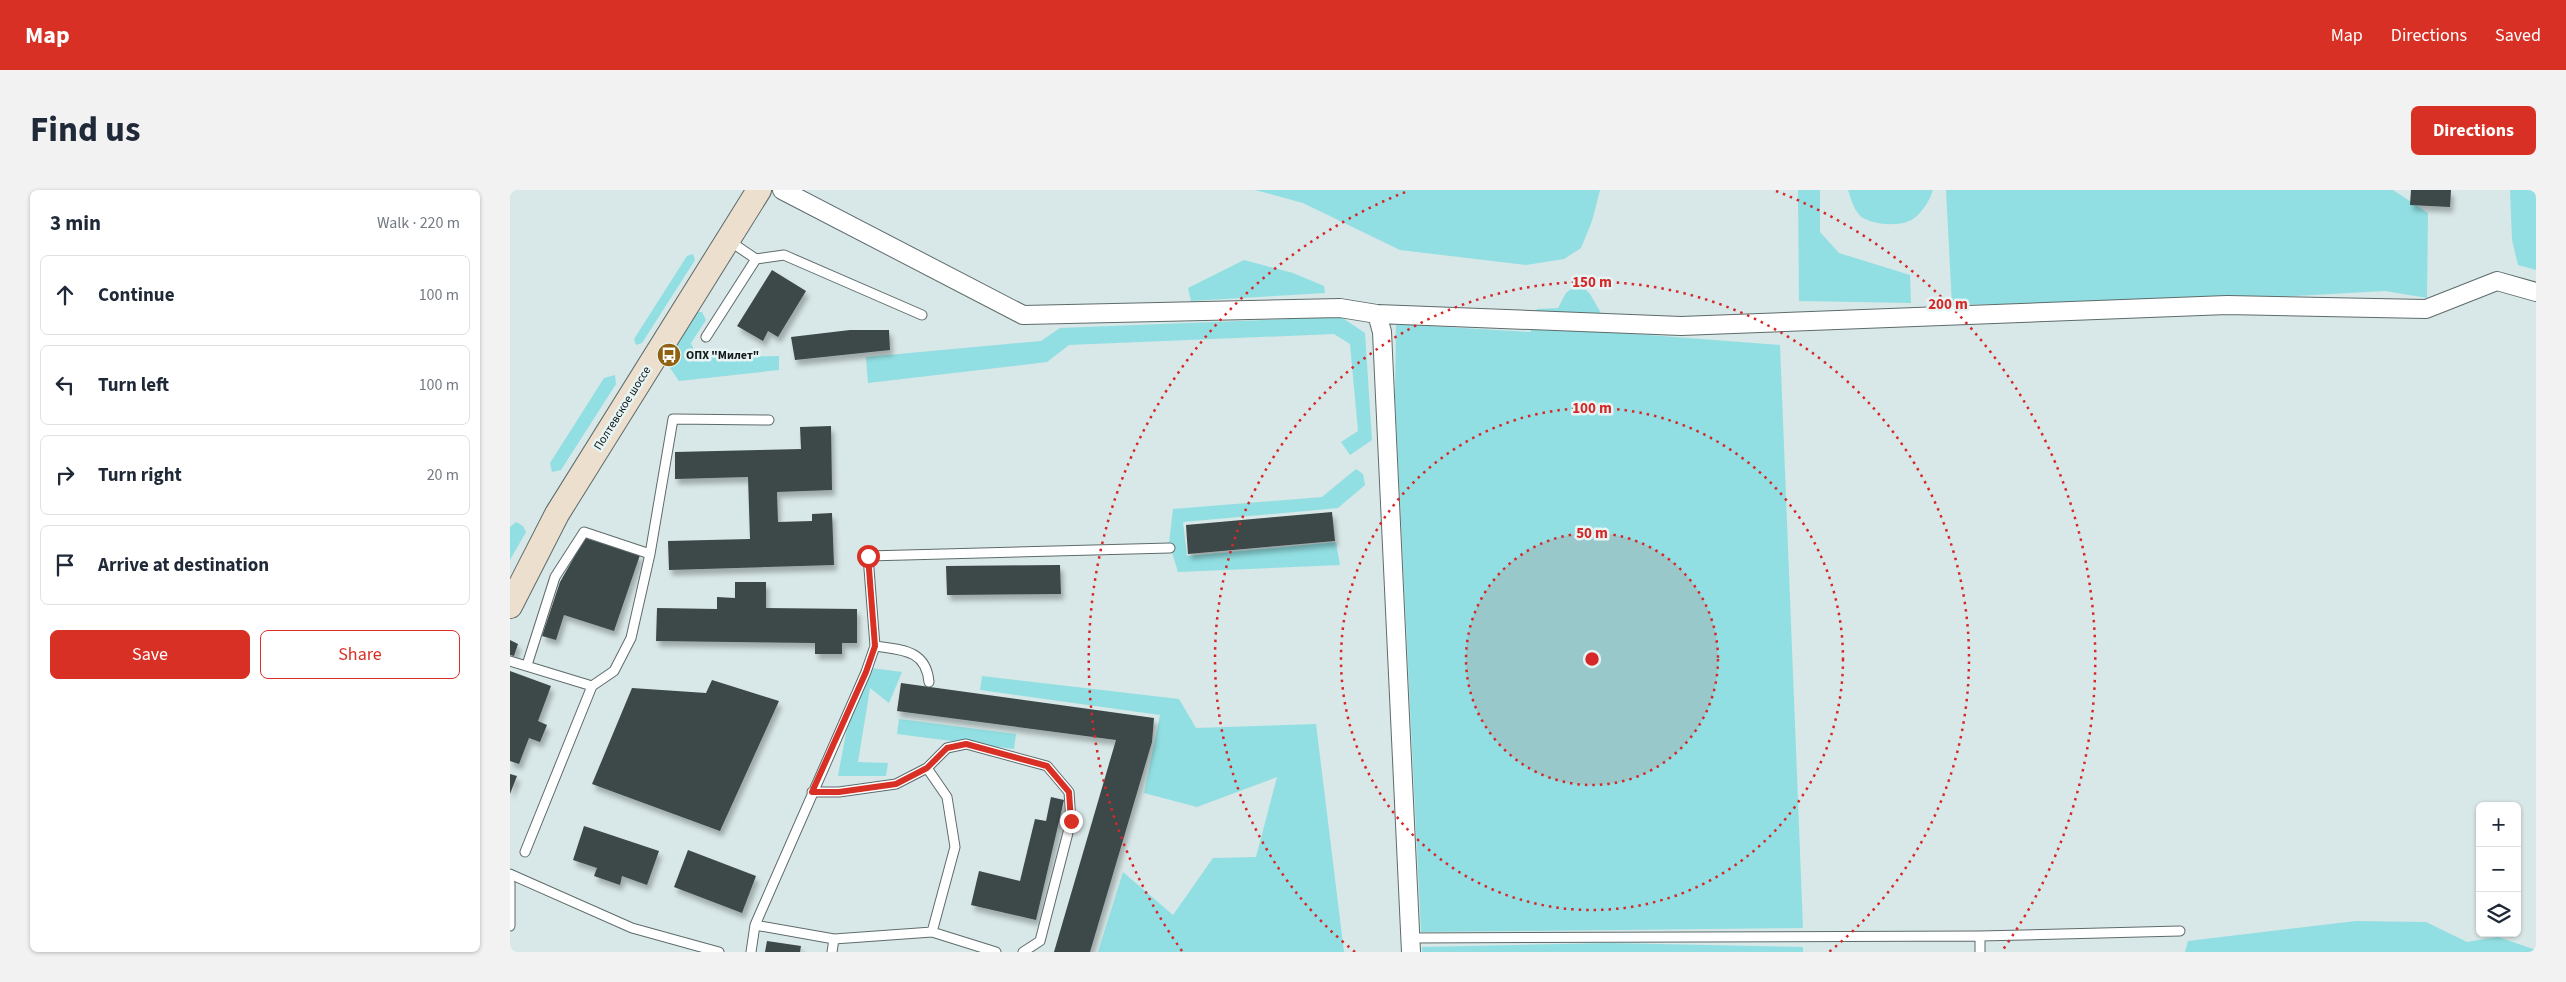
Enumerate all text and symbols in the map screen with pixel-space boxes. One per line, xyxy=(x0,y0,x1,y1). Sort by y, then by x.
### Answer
text: Map xyxy=(25,18,70,53)
text: Map xyxy=(2331,23,2363,48)
text: Directions xyxy=(2391,23,2467,48)
text: Saved xyxy=(2495,23,2541,48)
text: Find us xyxy=(30,105,140,155)
button: Directions xyxy=(2411,106,2536,155)
text: 3 min xyxy=(50,208,101,238)
text: Walk · 220 m xyxy=(377,212,460,234)
text: 150 m xyxy=(1572,272,1612,293)
icon: ahead xyxy=(51,281,79,309)
text: Continue xyxy=(98,282,175,309)
text: 100 m xyxy=(419,284,459,306)
text: 200 m xyxy=(1928,294,1968,315)
bus stop icon: ОПХ "Милет" xyxy=(656,342,682,368)
place label: ОПХ "Милет" xyxy=(686,347,759,364)
street label: Полтевское шоссе xyxy=(590,363,655,453)
icon: left xyxy=(51,371,79,399)
text: Turn left xyxy=(98,372,169,399)
text: 100 m xyxy=(419,374,459,396)
text: 100 m xyxy=(1572,398,1612,419)
icon: right xyxy=(51,461,79,489)
text: Turn right xyxy=(98,462,182,489)
text: 20 m xyxy=(427,464,459,486)
text: 50 m xyxy=(1576,523,1608,544)
route start xyxy=(857,545,880,568)
icon: arrive xyxy=(51,551,79,579)
text: Arrive at destination xyxy=(98,552,269,579)
button: Save xyxy=(50,630,250,679)
button: Share xyxy=(260,630,460,679)
centre of rings xyxy=(1583,650,1601,668)
map controls xyxy=(2476,802,2521,937)
button: + xyxy=(2476,802,2521,847)
route end xyxy=(1060,810,1083,833)
button: − xyxy=(2476,847,2521,892)
button: layers xyxy=(2476,892,2521,937)

